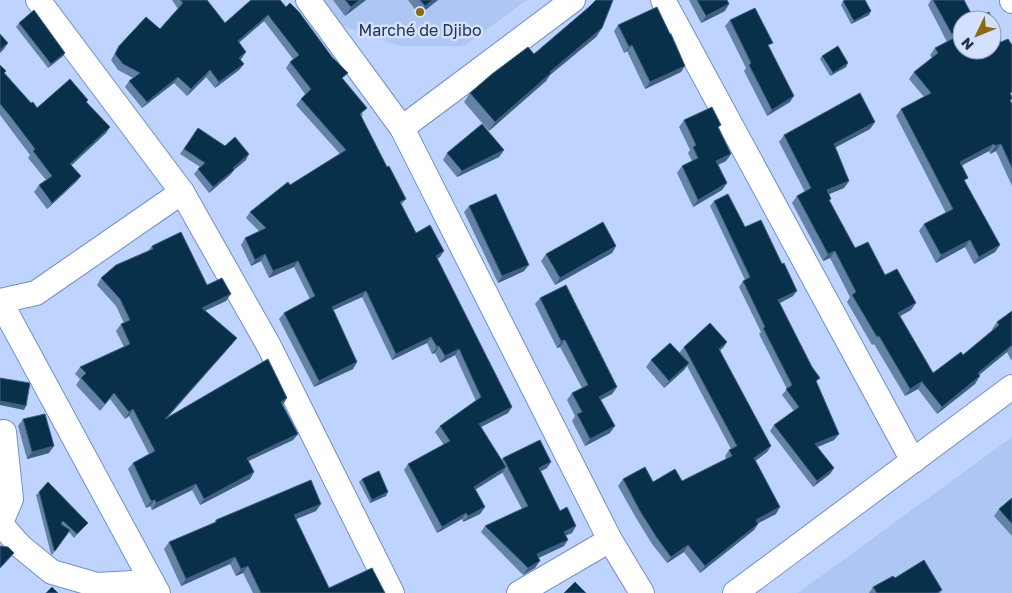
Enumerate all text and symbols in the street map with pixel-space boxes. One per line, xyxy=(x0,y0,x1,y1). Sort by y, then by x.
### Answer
marker: Marché de Djibo xyxy=(414,6,426,18)
north arrow xyxy=(952,10,1002,60)
place label: Marché de Djibo xyxy=(358,20,482,40)
text: N xyxy=(957,35,977,54)

